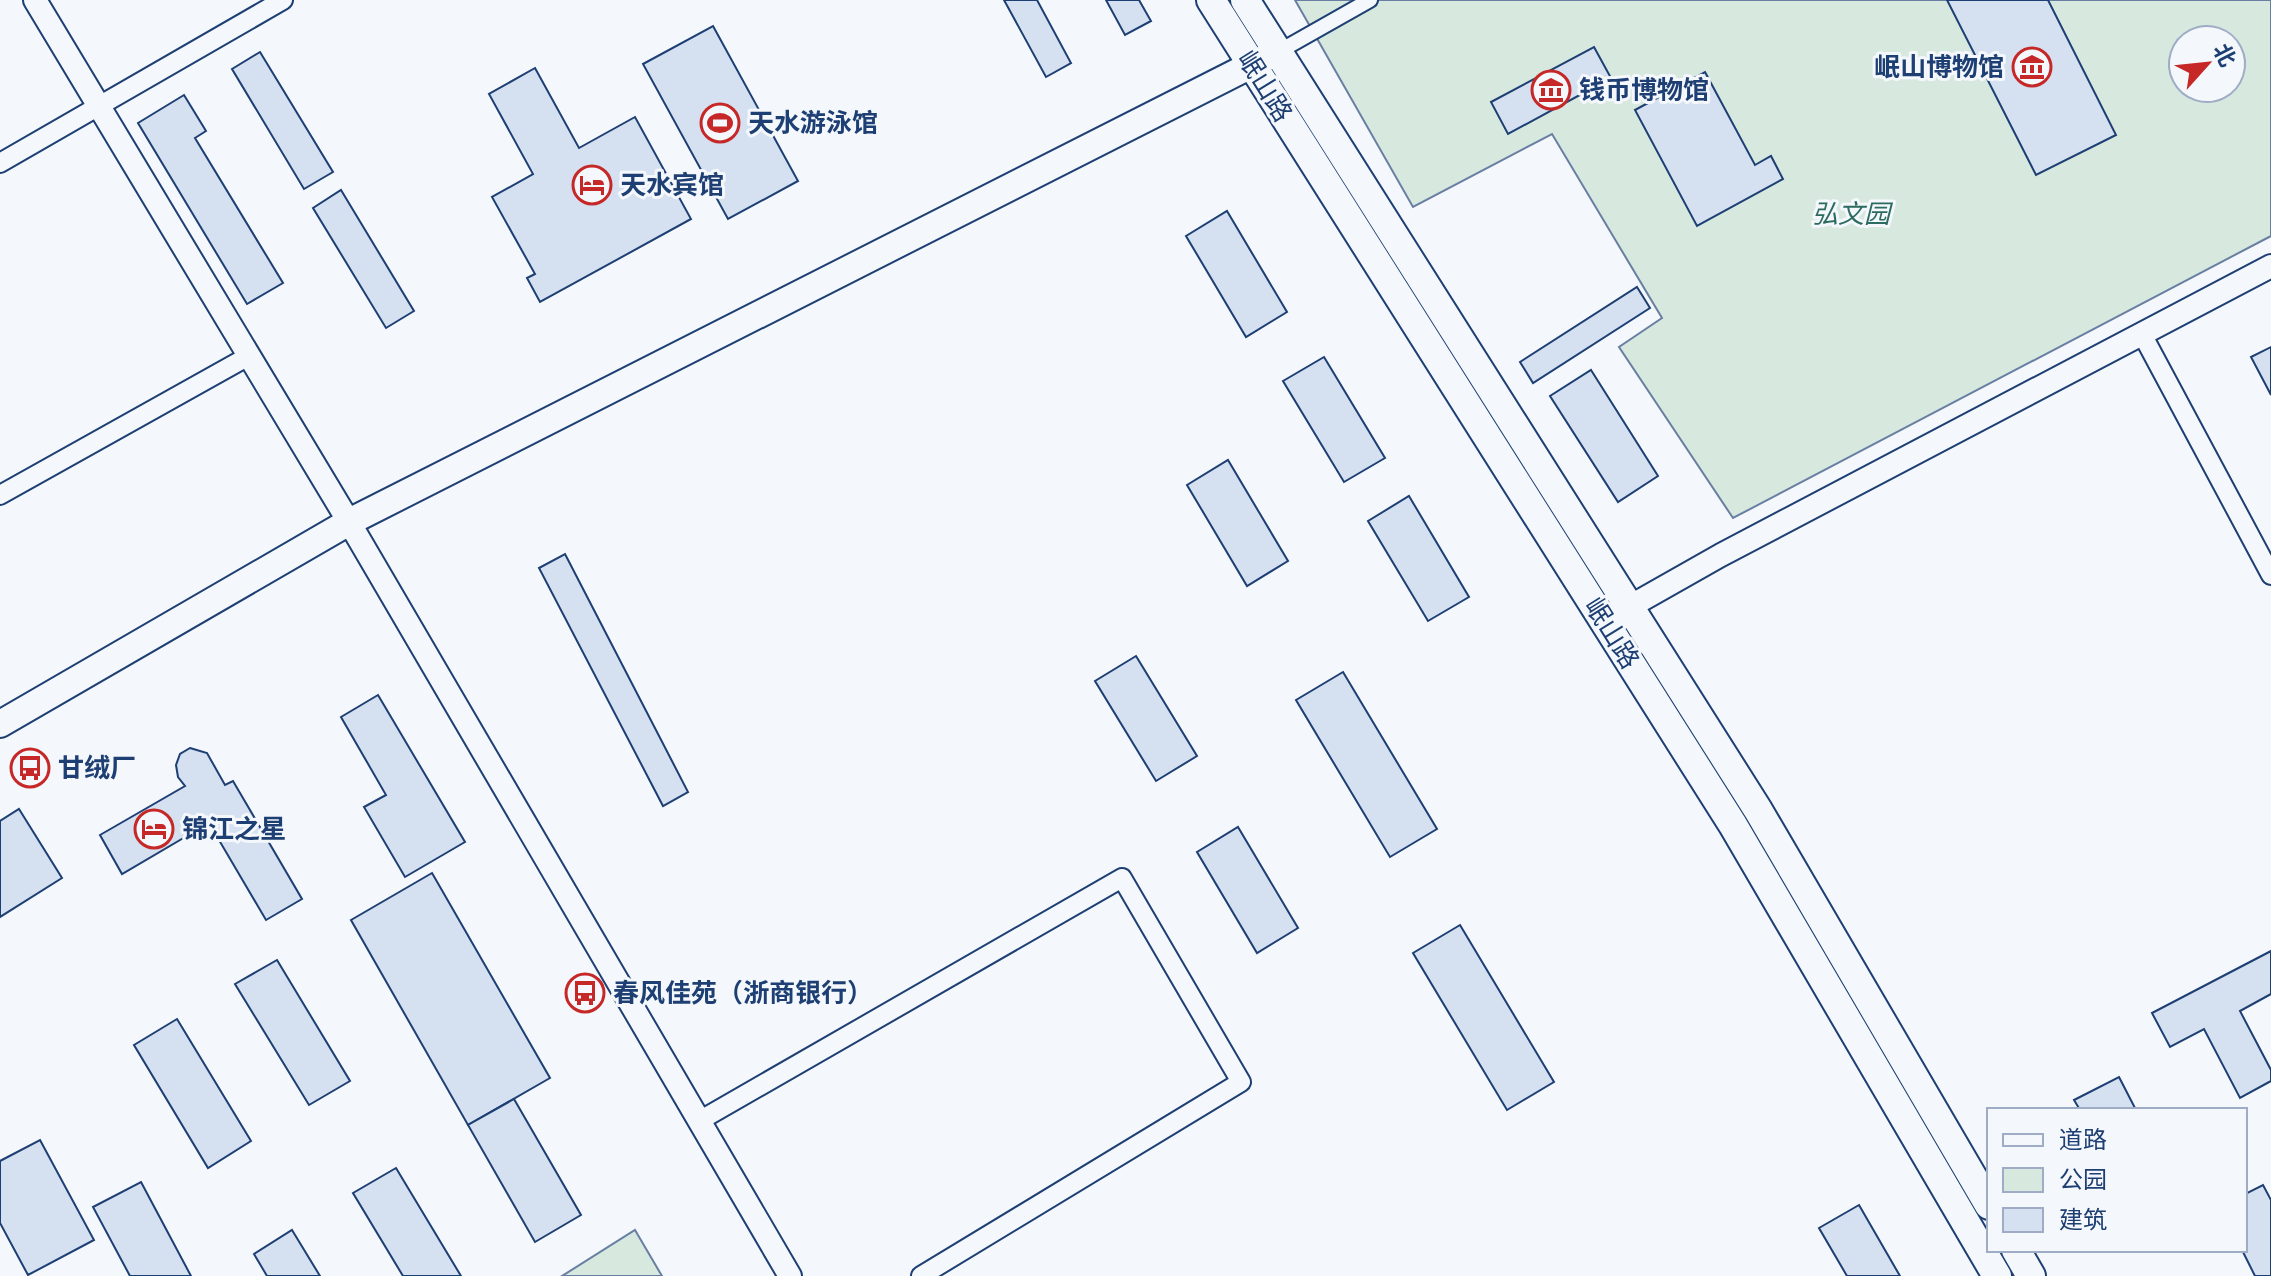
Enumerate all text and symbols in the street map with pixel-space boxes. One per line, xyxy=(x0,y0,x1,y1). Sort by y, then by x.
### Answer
north arrow xyxy=(2167,24,2247,104)
text: 北 xyxy=(2207,37,2246,71)
street label: 岷山路 xyxy=(1231,42,1303,128)
place label: 岷山博物馆 xyxy=(1874,46,2004,83)
museum icon: 岷山博物馆 xyxy=(2011,46,2053,88)
museum icon: 钱币博物馆 xyxy=(1530,69,1572,111)
place label: 钱币博物馆 xyxy=(1579,69,1709,106)
sports icon: 天水游泳馆 xyxy=(699,102,741,144)
place label: 天水游泳馆 xyxy=(748,102,878,139)
hotel icon: 天水宾馆 xyxy=(571,164,613,206)
place label: 天水宾馆 xyxy=(620,164,724,201)
park label: 弘文园 xyxy=(1812,193,1894,230)
street label: 岷山路 xyxy=(1578,589,1650,675)
bus stop icon: 甘绒厂 xyxy=(9,747,51,789)
place label: 甘绒厂 xyxy=(58,747,136,784)
hotel icon: 锦江之星 xyxy=(133,808,175,850)
place label: 锦江之星 xyxy=(182,808,286,845)
bus stop icon: 春风佳苑（浙商银行） xyxy=(564,972,606,1014)
place label: 春风佳苑（浙商银行） xyxy=(613,972,873,1009)
legend xyxy=(1987,1108,2247,1252)
text: 道路 xyxy=(2059,1120,2107,1155)
text: 公园 xyxy=(2059,1160,2107,1195)
text: 建筑 xyxy=(2059,1200,2107,1235)

